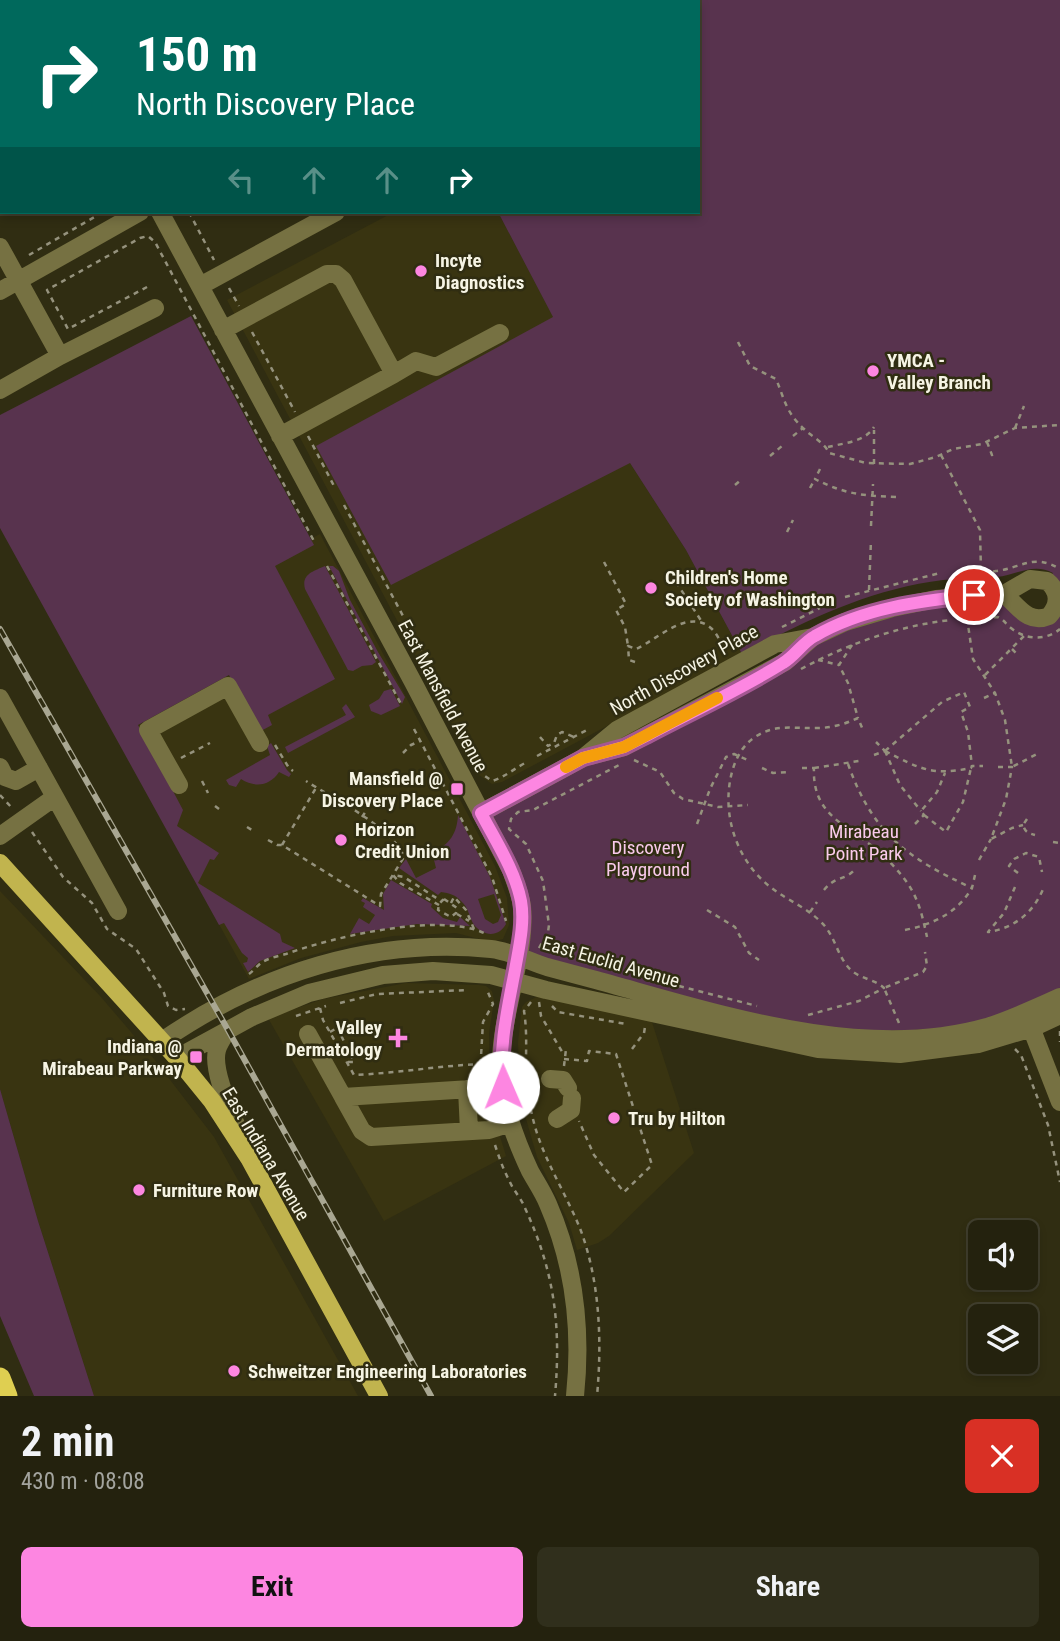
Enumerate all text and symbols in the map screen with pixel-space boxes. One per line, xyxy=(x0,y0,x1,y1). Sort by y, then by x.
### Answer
text: 150 m xyxy=(136,26,258,83)
icon: right xyxy=(21,28,112,119)
text: North Discovery Place xyxy=(136,85,415,123)
icon: left xyxy=(222,161,260,199)
icon: ahead xyxy=(295,161,333,199)
icon: ahead xyxy=(368,161,406,199)
icon: right xyxy=(441,161,479,199)
place label: Incyte Diagnostics xyxy=(435,249,524,294)
marker: Incyte Diagnostics xyxy=(413,263,429,279)
place label: YMCA - Valley Branch xyxy=(887,349,991,394)
marker: YMCA - Valley Branch xyxy=(865,363,881,379)
pin xyxy=(944,565,1004,625)
place label: Children's Home Society of Washington xyxy=(665,566,835,611)
icon: arrive xyxy=(955,576,993,614)
marker: Children's Home Society of Washington xyxy=(643,580,659,596)
street label: East Mansfield Avenue xyxy=(393,616,493,776)
street label: North Discovery Place xyxy=(606,620,762,720)
place label: Mansfield @ Discovery Place xyxy=(322,767,443,812)
marker: Mansfield @ Discovery Place xyxy=(449,781,465,797)
place label: Horizon Credit Union xyxy=(355,818,449,863)
park label: Mirabeau Point Park xyxy=(825,820,903,865)
marker: Horizon Credit Union xyxy=(333,832,349,848)
park label: Discovery Playground xyxy=(606,836,690,881)
street label: East Euclid Avenue xyxy=(540,931,682,993)
place label: Valley Dermatology xyxy=(286,1016,383,1061)
marker: Valley Dermatology xyxy=(388,1028,408,1048)
place label: Indiana @ Mirabeau Parkway xyxy=(42,1035,183,1080)
marker: Indiana @ Mirabeau Parkway xyxy=(188,1049,204,1065)
position arrow xyxy=(466,1050,540,1124)
street label: East Indiana Avenue xyxy=(217,1083,315,1225)
place label: Tru by Hilton xyxy=(628,1107,725,1130)
marker: Tru by Hilton xyxy=(606,1110,622,1126)
place label: Furniture Row xyxy=(153,1179,258,1202)
marker: Furniture Row xyxy=(131,1182,147,1198)
map controls xyxy=(968,1220,1038,1374)
button: sound xyxy=(968,1220,1038,1290)
button: layers xyxy=(968,1304,1038,1374)
place label: Schweitzer Engineering Laboratories xyxy=(248,1360,527,1383)
marker: Schweitzer Engineering Laboratories xyxy=(226,1363,242,1379)
text: 2 min xyxy=(21,1417,114,1466)
button: close xyxy=(965,1419,1039,1493)
text: 430 m · 08:08 xyxy=(21,1468,145,1495)
button: Exit xyxy=(21,1547,523,1627)
button: Share xyxy=(537,1547,1039,1627)

